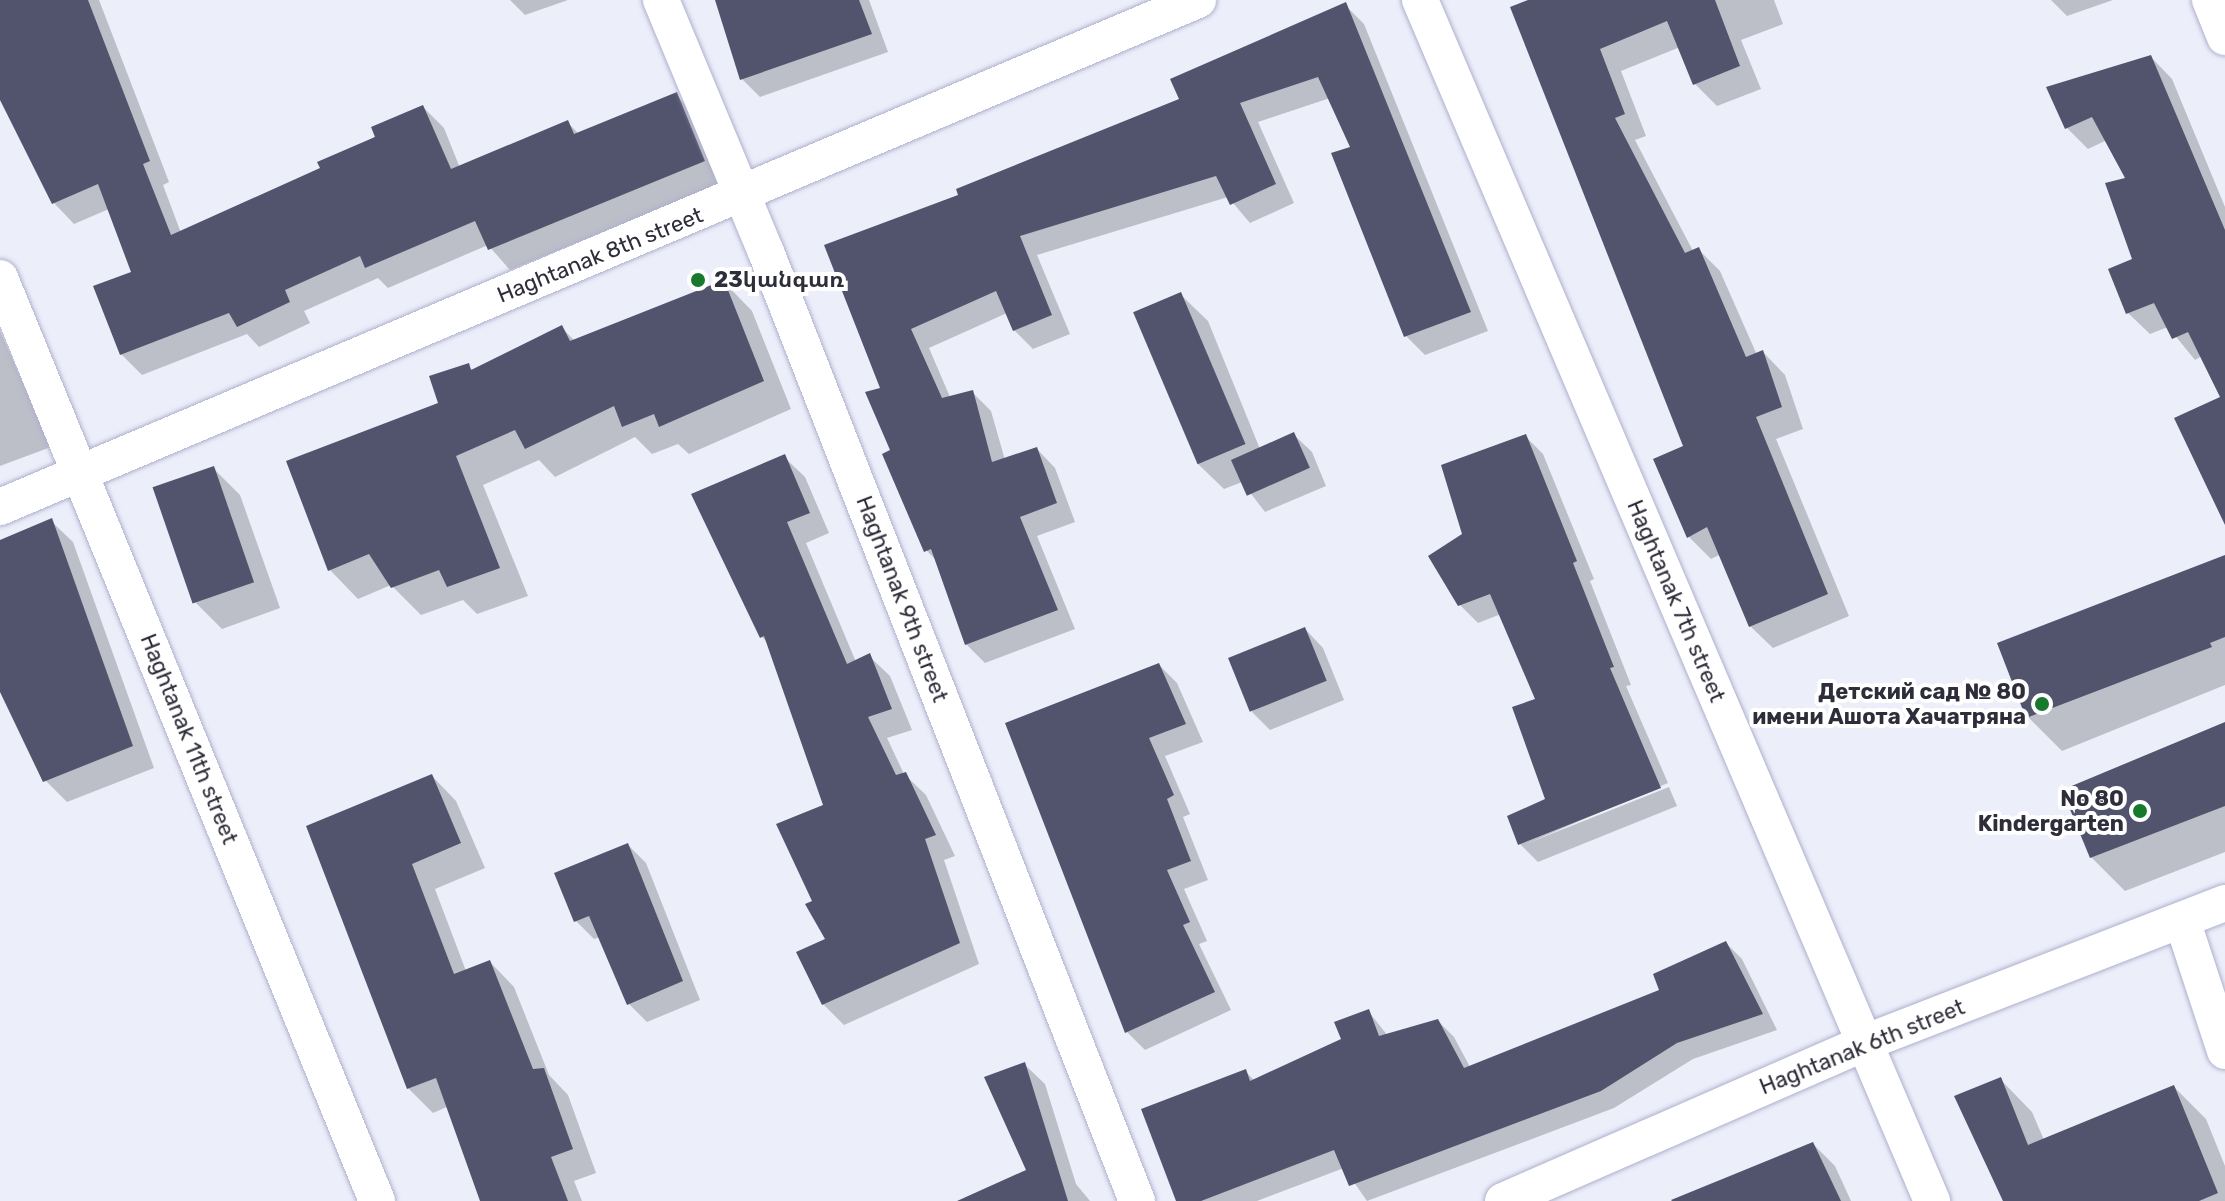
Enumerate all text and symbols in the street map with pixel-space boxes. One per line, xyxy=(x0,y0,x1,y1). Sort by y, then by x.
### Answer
street label: Haghtanak 8th street xyxy=(493,202,707,308)
place label: 23կանգառ xyxy=(714,267,844,293)
marker: 23կանգառ xyxy=(689,271,707,289)
street label: Haghtanak 9th street xyxy=(850,492,954,706)
street label: Haghtanak 7th street xyxy=(1621,496,1731,706)
street label: Haghtanak 11th street xyxy=(135,630,243,848)
place label: Детский сад № 80 имени Ашота Хачатряна xyxy=(1752,678,2026,730)
marker: Детский сад № 80 имени Ашота Хачатряна xyxy=(2033,695,2051,713)
place label: No 80 Kindergarten xyxy=(1978,785,2124,836)
marker: No 80 Kindergarten xyxy=(2131,802,2149,820)
street label: Haghtanak 6th street xyxy=(1756,994,1968,1100)

